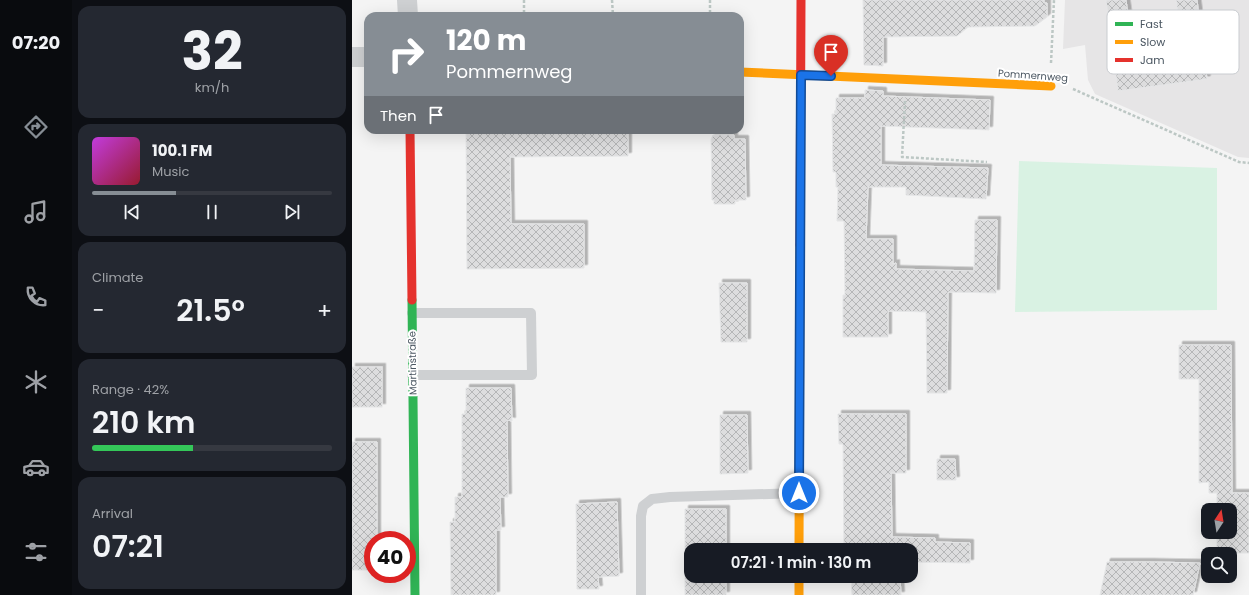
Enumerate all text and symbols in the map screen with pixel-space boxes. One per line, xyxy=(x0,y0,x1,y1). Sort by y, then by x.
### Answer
legend xyxy=(1107,10,1239,74)
text: 32 xyxy=(181,15,243,88)
text: Fast xyxy=(1140,16,1163,32)
text: 120 m xyxy=(446,21,526,60)
icon: right xyxy=(380,28,432,80)
text: 07:20 xyxy=(12,30,60,55)
text: Slow xyxy=(1140,34,1165,50)
pin xyxy=(814,35,848,76)
icon: arrive xyxy=(820,41,842,63)
text: Jam xyxy=(1140,52,1165,68)
text: Pommernweg xyxy=(446,59,573,84)
street label: Pommernweg xyxy=(997,66,1069,85)
text: km/h xyxy=(195,78,229,97)
icon: arrive xyxy=(425,104,447,126)
text: Then xyxy=(380,105,417,126)
icon: directions xyxy=(22,113,50,141)
text: 100.1 FM xyxy=(152,140,212,161)
text: Music xyxy=(152,162,189,181)
icon: music xyxy=(22,198,50,226)
icon: previous xyxy=(121,201,143,223)
icon: pause xyxy=(201,201,223,223)
icon: next xyxy=(281,201,303,223)
text: Climate xyxy=(92,268,143,287)
icon: phone xyxy=(22,283,50,311)
text: 21.5° xyxy=(176,289,245,332)
text: − xyxy=(92,295,104,326)
text: + xyxy=(317,295,332,326)
street label: Martinstraße xyxy=(404,331,421,395)
icon: climate xyxy=(22,368,50,396)
text: Range · 42% xyxy=(92,380,169,399)
text: 210 km xyxy=(92,401,196,444)
icon: car xyxy=(22,453,50,481)
position arrow xyxy=(778,472,820,514)
north arrow xyxy=(1201,503,1237,539)
map controls xyxy=(1201,503,1237,583)
text: Arrival xyxy=(92,504,133,523)
text: 07:21 xyxy=(92,525,164,568)
speed limit sign: 40 xyxy=(364,531,416,583)
icon: filters xyxy=(22,538,50,566)
button: search xyxy=(1201,547,1237,583)
text: 07:21 · 1 min · 130 m xyxy=(731,552,871,573)

